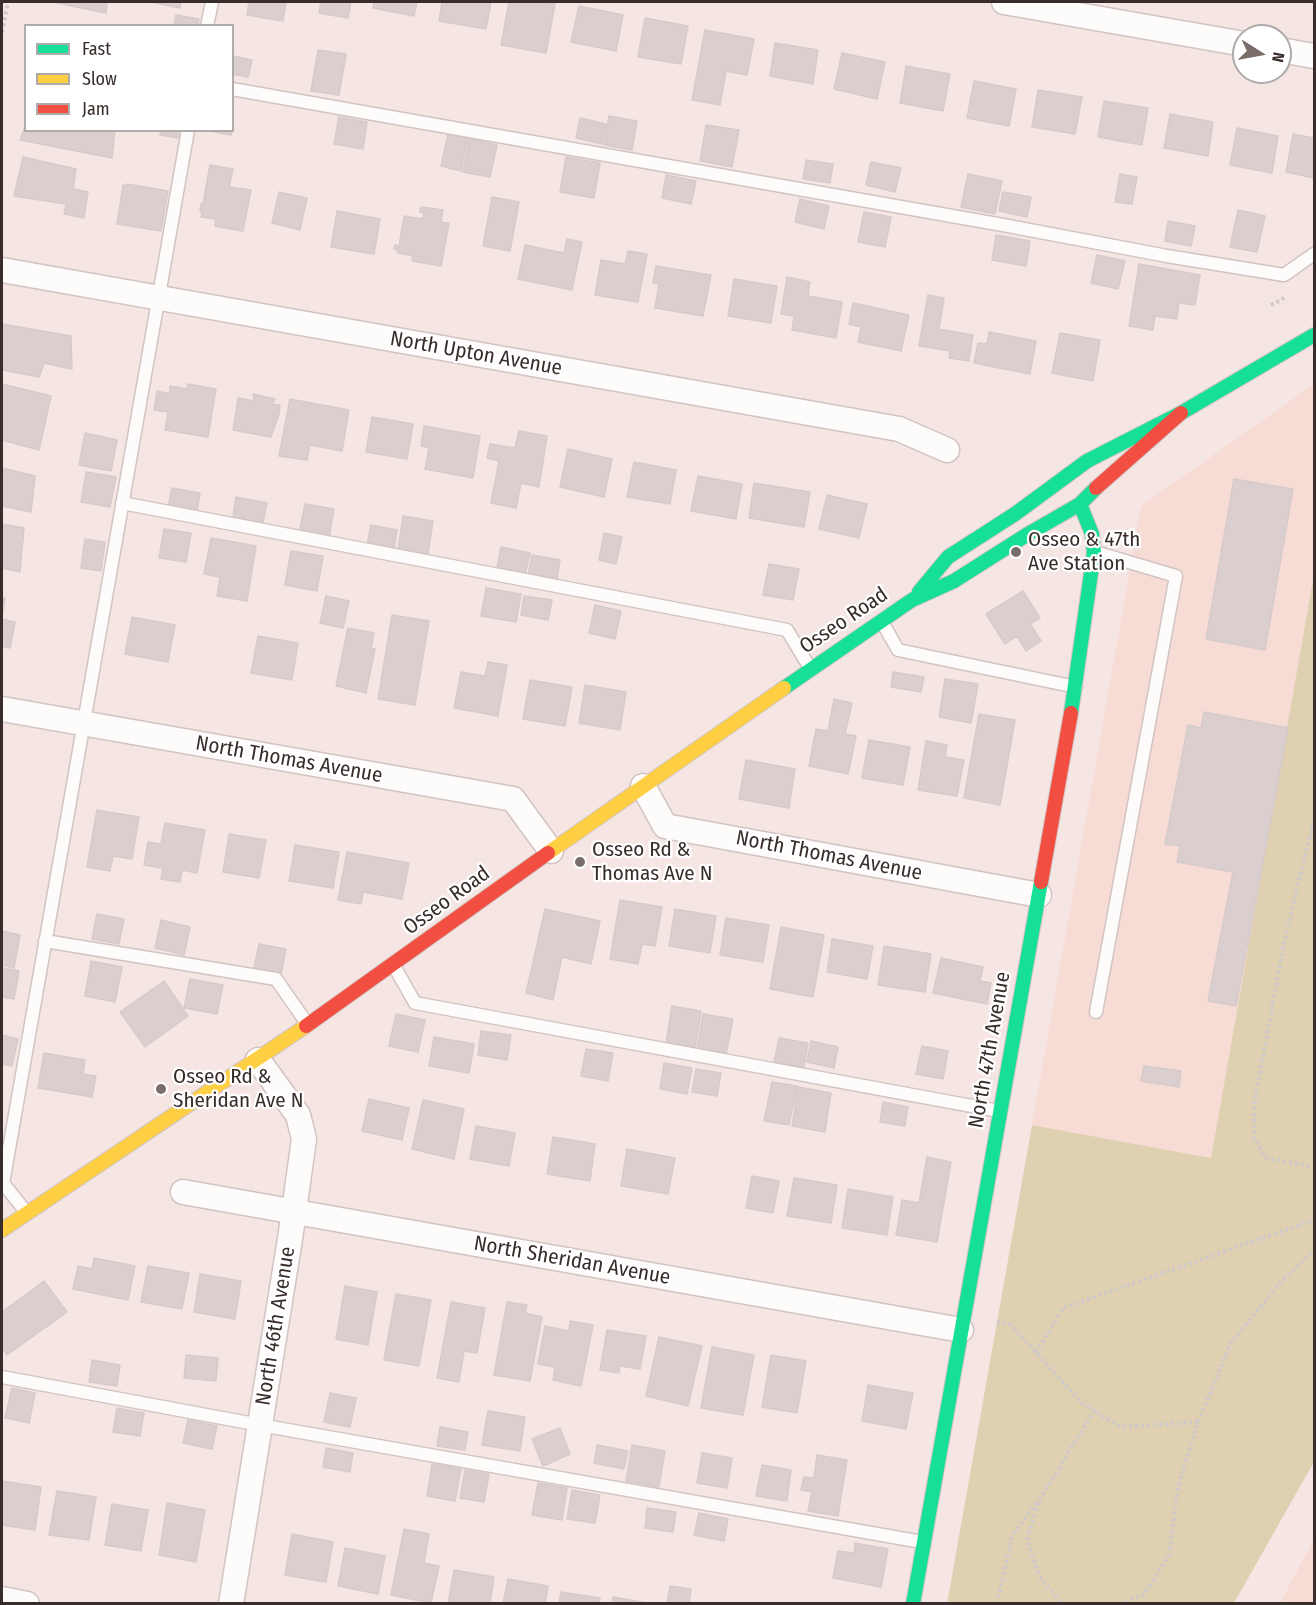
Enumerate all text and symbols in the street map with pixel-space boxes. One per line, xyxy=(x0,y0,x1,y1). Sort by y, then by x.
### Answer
legend xyxy=(24,24,234,132)
north arrow xyxy=(1232,24,1292,84)
text: Fast xyxy=(82,38,111,60)
text: N xyxy=(1268,51,1288,64)
text: Slow xyxy=(82,68,117,90)
text: Jam xyxy=(82,98,110,120)
street label: North Upton Avenue xyxy=(388,326,564,382)
place label: Osseo & 47th Ave Station xyxy=(1028,527,1140,577)
marker: Osseo & 47th Ave Station xyxy=(1009,545,1023,559)
street label: Osseo Road xyxy=(795,582,893,660)
street label: North Thomas Avenue xyxy=(194,731,384,789)
street label: North Thomas Avenue xyxy=(734,826,924,886)
place label: Osseo Rd & Thomas Ave N xyxy=(592,837,712,887)
marker: Osseo Rd & Thomas Ave N xyxy=(573,855,587,869)
street label: Osseo Road xyxy=(399,861,495,941)
street label: North 47th Avenue xyxy=(964,970,1016,1130)
place label: Osseo Rd & Sheridan Ave N xyxy=(173,1064,303,1114)
marker: Osseo Rd & Sheridan Ave N xyxy=(154,1082,168,1096)
street label: North Sheridan Avenue xyxy=(472,1231,672,1291)
street label: North 46th Avenue xyxy=(251,1245,301,1407)

